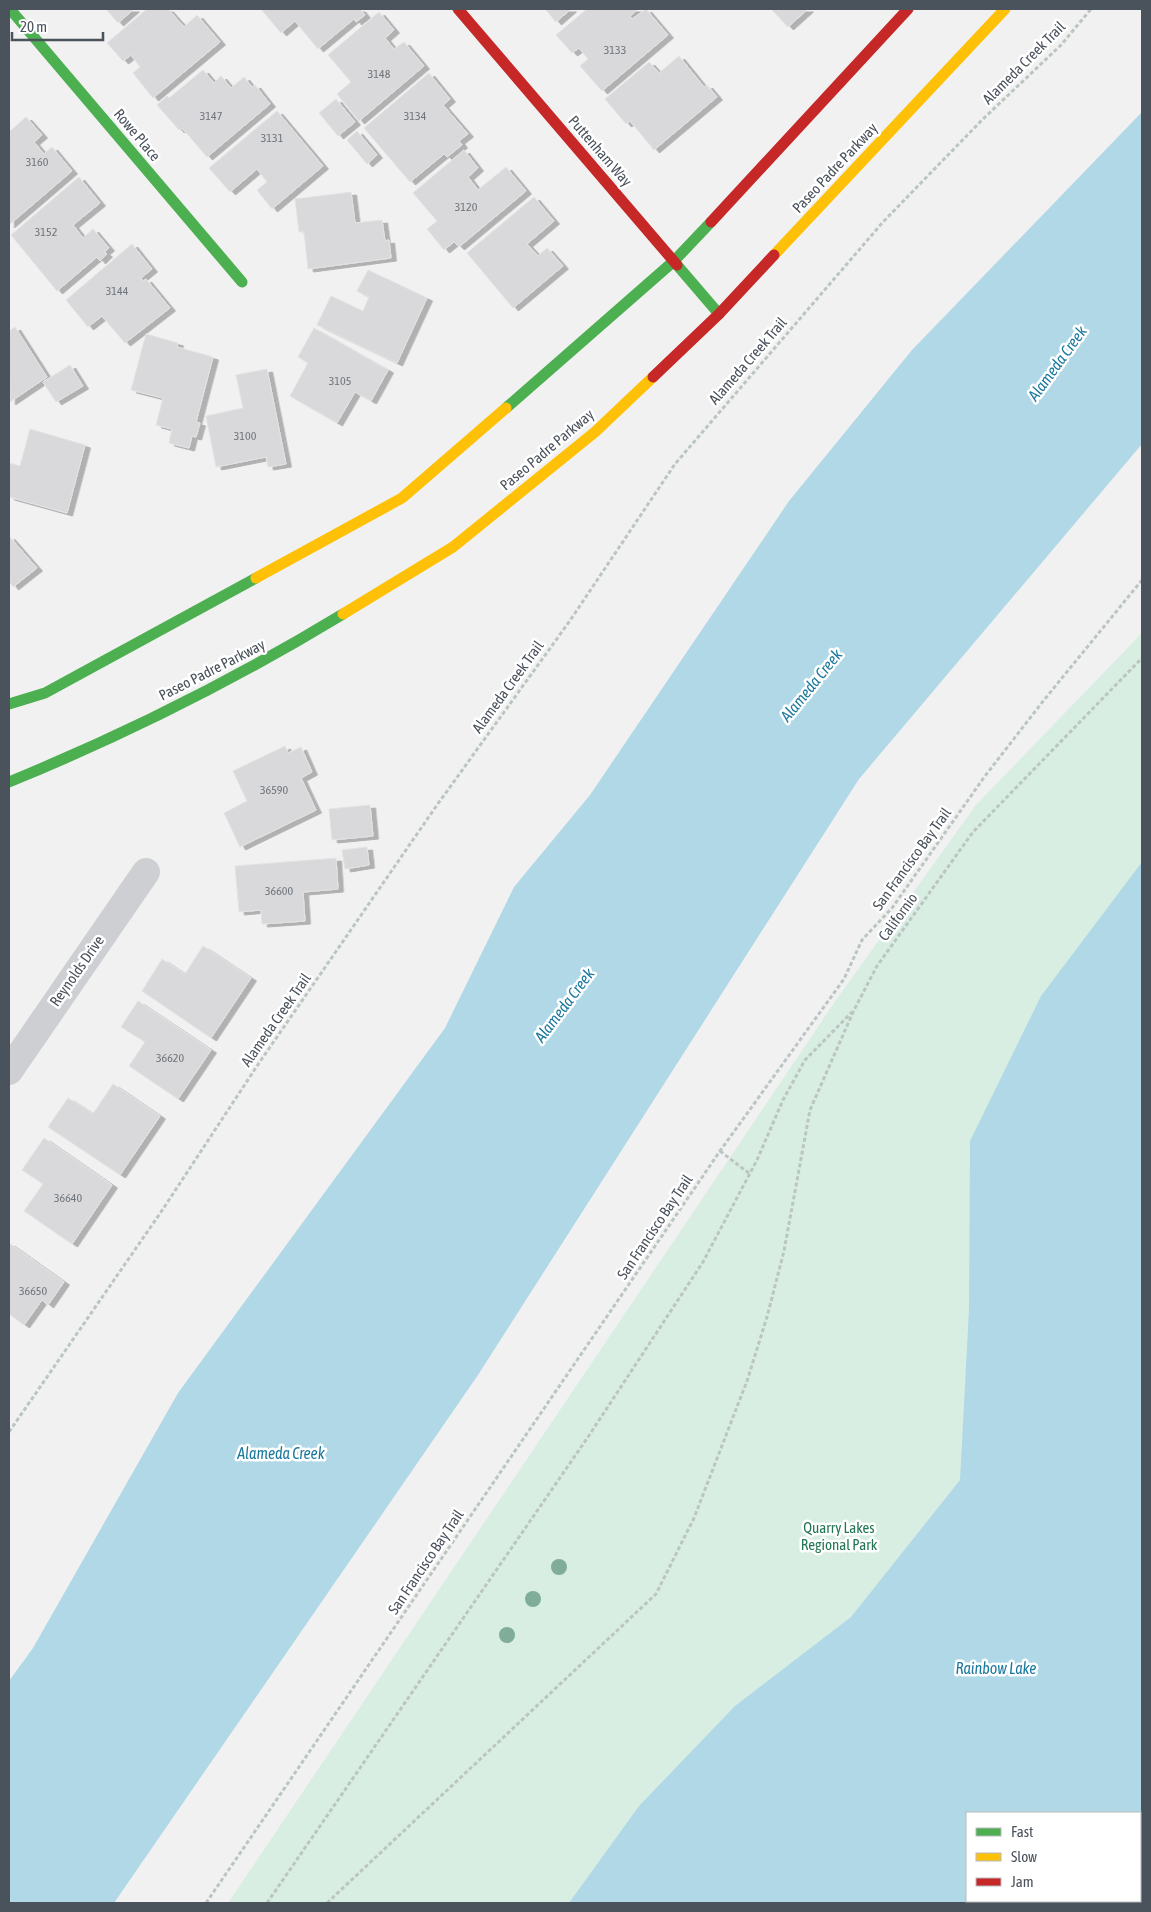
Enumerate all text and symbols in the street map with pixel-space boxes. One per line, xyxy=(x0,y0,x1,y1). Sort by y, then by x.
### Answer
scale bar xyxy=(12,10,104,42)
text: 20 m xyxy=(20,18,47,35)
street label: Alameda Creek Trail xyxy=(979,18,1068,107)
house number: 3133 xyxy=(604,43,626,57)
house number: 3148 xyxy=(368,67,391,81)
street label: Rowe Place xyxy=(111,105,164,164)
house number: 3147 xyxy=(200,109,223,123)
house number: 3134 xyxy=(404,109,427,123)
street label: Puttenham Way xyxy=(565,112,636,189)
street label: Paseo Padre Parkway xyxy=(789,119,881,216)
house number: 3131 xyxy=(261,131,284,145)
house number: 3160 xyxy=(26,155,49,169)
house number: 3120 xyxy=(455,200,478,214)
house number: 3152 xyxy=(35,225,57,239)
house number: 3144 xyxy=(106,284,129,298)
street label: Alameda Creek Trail xyxy=(705,314,790,408)
water label: Alameda Creek xyxy=(1023,321,1091,405)
house number: 3105 xyxy=(329,374,351,388)
street label: Paseo Padre Parkway xyxy=(497,406,597,494)
house number: 3100 xyxy=(234,429,257,443)
street label: Paseo Padre Parkway xyxy=(156,636,268,704)
street label: Alameda Creek Trail xyxy=(469,637,547,736)
water label: Alameda Creek xyxy=(776,645,846,726)
house number: 36590 xyxy=(260,783,288,797)
street label: San Francisco Bay Trail xyxy=(869,804,954,913)
house number: 36600 xyxy=(265,884,293,898)
street label: Californio xyxy=(875,890,921,944)
street label: Reynolds Drive xyxy=(46,932,107,1009)
water label: Alameda Creek xyxy=(530,964,598,1046)
street label: Alameda Creek Trail xyxy=(237,970,314,1069)
house number: 36620 xyxy=(156,1051,184,1065)
street label: San Francisco Bay Trail xyxy=(613,1171,696,1282)
house number: 36640 xyxy=(54,1191,82,1205)
house number: 36650 xyxy=(19,1284,47,1298)
water label: Alameda Creek xyxy=(236,1444,326,1462)
street label: San Francisco Bay Trail xyxy=(384,1506,467,1617)
park label: Quarry Lakes Regional Park xyxy=(801,1519,878,1553)
water label: Rainbow Lake xyxy=(955,1659,1037,1677)
legend xyxy=(966,1812,1141,1902)
text: Fast xyxy=(1011,1823,1033,1840)
text: Slow xyxy=(1011,1848,1037,1865)
text: Jam xyxy=(1011,1873,1034,1890)

